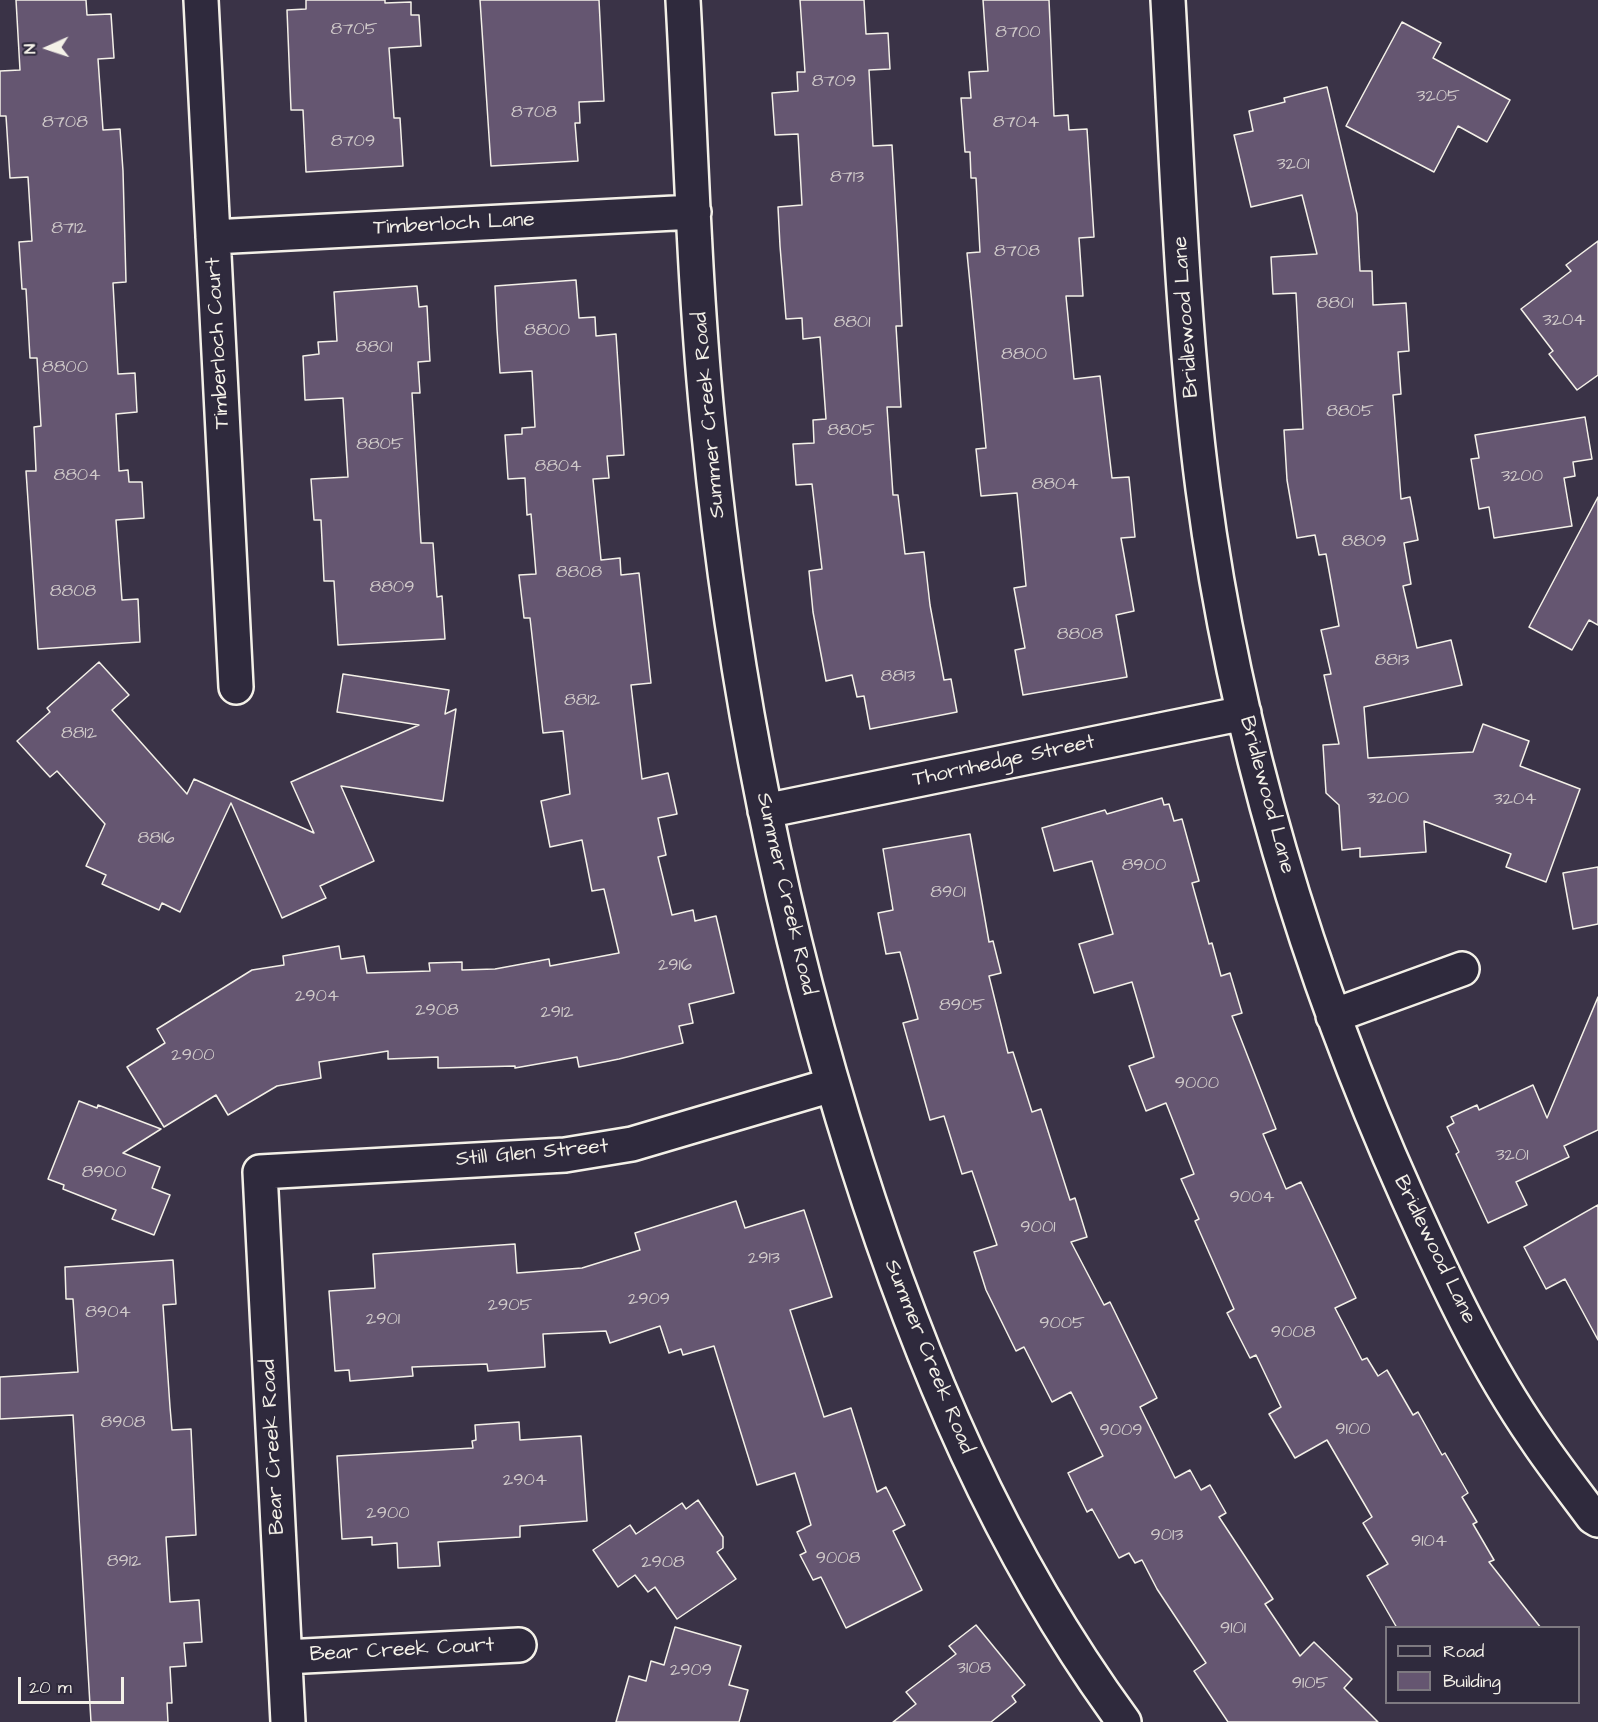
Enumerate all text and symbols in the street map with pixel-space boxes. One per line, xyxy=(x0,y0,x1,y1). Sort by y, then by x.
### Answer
north arrow xyxy=(18,18,78,78)
house number: 8705 xyxy=(331,19,377,41)
house number: 8700 xyxy=(995,22,1041,44)
text: N xyxy=(19,43,41,55)
house number: 8709 xyxy=(812,71,856,93)
house number: 3205 xyxy=(1416,86,1460,108)
house number: 8708 xyxy=(511,102,557,124)
house number: 8708 xyxy=(42,112,88,134)
house number: 8704 xyxy=(993,112,1039,134)
house number: 8709 xyxy=(331,131,375,153)
house number: 3201 xyxy=(1276,154,1310,176)
house number: 8713 xyxy=(830,167,864,189)
street label: Timberloch Lane xyxy=(373,208,535,242)
house number: 8712 xyxy=(51,218,87,240)
street label: Bridlewood Lane xyxy=(1169,235,1205,399)
house number: 8708 xyxy=(994,241,1040,263)
street label: Timberloch Court xyxy=(202,256,236,430)
house number: 8801 xyxy=(1316,293,1354,315)
house number: 3204 xyxy=(1542,310,1586,332)
street label: Summer Creek Road xyxy=(688,311,732,519)
house number: 8801 xyxy=(833,312,871,334)
house number: 8800 xyxy=(524,320,570,342)
house number: 8801 xyxy=(355,337,393,359)
house number: 8800 xyxy=(1001,344,1047,366)
house number: 8800 xyxy=(42,357,88,379)
house number: 8805 xyxy=(1326,401,1374,423)
house number: 8805 xyxy=(827,420,875,442)
house number: 8805 xyxy=(356,434,404,456)
house number: 8804 xyxy=(535,456,581,478)
house number: 8804 xyxy=(54,465,100,487)
house number: 3200 xyxy=(1501,466,1543,488)
house number: 8804 xyxy=(1032,474,1078,496)
house number: 8809 xyxy=(1342,531,1386,553)
house number: 8808 xyxy=(556,562,602,584)
house number: 8809 xyxy=(370,577,414,599)
house number: 8808 xyxy=(50,581,96,603)
house number: 8808 xyxy=(1057,624,1103,646)
house number: 8813 xyxy=(1375,650,1409,672)
house number: 8813 xyxy=(881,666,915,688)
house number: 8812 xyxy=(564,690,600,712)
street label: Bridlewood Lane xyxy=(1233,714,1299,876)
house number: 8812 xyxy=(61,723,97,745)
street label: Thornhedge Street xyxy=(911,730,1097,794)
house number: 3200 xyxy=(1367,788,1409,810)
house number: 3204 xyxy=(1493,789,1537,811)
street label: Summer Creek Road xyxy=(749,790,821,998)
house number: 8816 xyxy=(138,828,174,850)
house number: 8900 xyxy=(1122,855,1166,877)
house number: 8901 xyxy=(930,882,966,904)
house number: 2916 xyxy=(658,955,692,977)
house number: 2904 xyxy=(295,986,339,1008)
house number: 8905 xyxy=(939,995,985,1017)
house number: 2908 xyxy=(415,1000,459,1022)
house number: 2912 xyxy=(540,1002,574,1024)
house number: 2900 xyxy=(171,1045,215,1067)
house number: 9000 xyxy=(1175,1073,1219,1095)
street label: Still Glen Street xyxy=(455,1135,609,1173)
house number: 3201 xyxy=(1495,1145,1529,1167)
house number: 8900 xyxy=(82,1162,126,1184)
street label: Bridlewood Lane xyxy=(1387,1172,1481,1328)
house number: 9004 xyxy=(1229,1187,1275,1209)
house number: 9001 xyxy=(1020,1217,1056,1239)
house number: 2913 xyxy=(748,1248,780,1270)
street label: Summer Creek Road xyxy=(878,1256,978,1458)
house number: 2909 xyxy=(628,1289,670,1311)
house number: 2905 xyxy=(488,1295,532,1317)
house number: 8904 xyxy=(85,1302,131,1324)
house number: 2901 xyxy=(366,1309,400,1331)
house number: 9005 xyxy=(1039,1313,1085,1335)
house number: 9008 xyxy=(1271,1322,1315,1344)
street label: Bear Creek Road xyxy=(257,1359,291,1535)
house number: 8908 xyxy=(101,1412,145,1434)
house number: 9100 xyxy=(1335,1419,1371,1441)
house number: 9009 xyxy=(1099,1420,1143,1442)
house number: 2904 xyxy=(503,1470,547,1492)
house number: 2900 xyxy=(366,1503,410,1525)
house number: 9013 xyxy=(1150,1525,1184,1547)
house number: 9104 xyxy=(1411,1531,1447,1553)
house number: 9008 xyxy=(816,1548,860,1570)
house number: 8912 xyxy=(107,1551,141,1573)
house number: 2908 xyxy=(641,1552,685,1574)
house number: 9101 xyxy=(1220,1618,1246,1640)
legend xyxy=(1385,1626,1580,1704)
street label: Bear Creek Court xyxy=(309,1634,495,1668)
text: Road xyxy=(1443,1639,1484,1664)
house number: 3108 xyxy=(957,1658,991,1680)
house number: 2909 xyxy=(670,1660,712,1682)
scale bar xyxy=(21,1665,128,1703)
text: Building xyxy=(1443,1669,1501,1694)
house number: 9105 xyxy=(1292,1673,1328,1695)
text: 20 m xyxy=(29,1675,72,1700)

